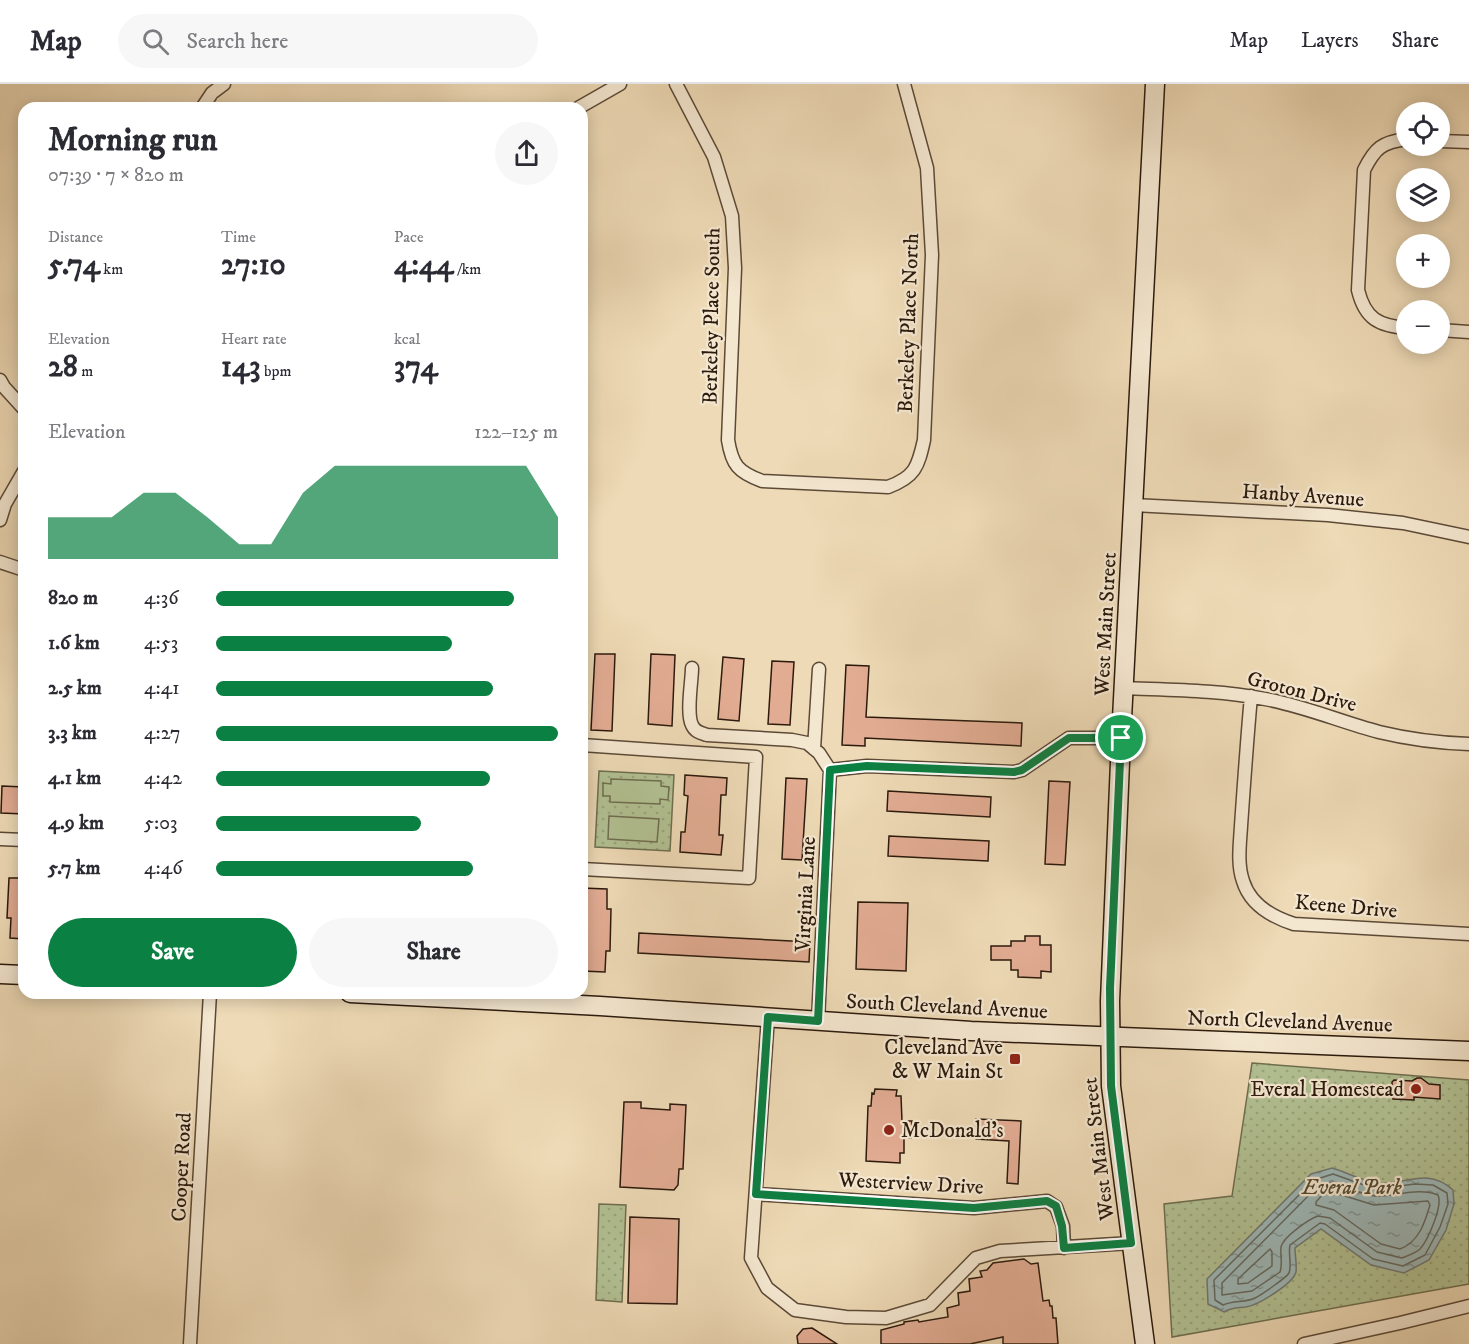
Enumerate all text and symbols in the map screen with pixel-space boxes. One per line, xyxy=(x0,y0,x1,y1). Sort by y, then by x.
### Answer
search box xyxy=(118,14,538,68)
text: Map xyxy=(30,24,82,59)
icon: search xyxy=(139,25,172,58)
text: Search here xyxy=(187,28,288,55)
text: Map xyxy=(1229,28,1268,54)
text: Layers xyxy=(1301,28,1359,54)
text: Share xyxy=(1392,28,1439,54)
map controls xyxy=(1396,102,1450,354)
button: locate xyxy=(1396,102,1450,156)
text: Morning run xyxy=(48,120,217,161)
button: share xyxy=(495,122,558,185)
text: 07:39 · 7 × 820 m xyxy=(48,163,184,188)
button: layers xyxy=(1396,168,1450,222)
text: Distance xyxy=(48,227,103,247)
text: Time xyxy=(221,227,256,247)
text: Pace xyxy=(394,227,424,247)
street label: Berkeley Place South xyxy=(697,227,727,405)
street label: Berkeley Place North xyxy=(893,233,925,413)
button: + xyxy=(1396,234,1450,288)
text: 5.74 xyxy=(48,247,100,284)
text: 27:10 xyxy=(221,247,286,284)
text: 4:44 xyxy=(394,247,454,284)
text: km xyxy=(100,259,123,279)
text: /km xyxy=(454,259,481,279)
button: − xyxy=(1396,300,1450,354)
text: Elevation xyxy=(48,329,110,349)
text: Heart rate xyxy=(221,329,287,349)
text: kcal xyxy=(394,329,420,349)
text: 28 xyxy=(48,349,78,386)
text: 143 xyxy=(221,349,260,386)
text: 374 xyxy=(394,349,438,386)
text: m xyxy=(78,361,93,381)
text: bpm xyxy=(260,361,291,381)
text: Elevation xyxy=(48,420,125,445)
text: 122–125 m xyxy=(474,420,558,445)
street label: Hanby Avenue xyxy=(1241,479,1365,513)
street label: West Main Street xyxy=(1089,551,1123,698)
text: 820 m xyxy=(48,586,98,611)
text: 4:36 xyxy=(144,586,179,611)
text: 1.6 km xyxy=(48,631,100,656)
text: 4:53 xyxy=(144,631,178,656)
street label: Groton Drive xyxy=(1244,666,1359,718)
text: 2.5 km xyxy=(48,676,102,701)
text: 4:41 xyxy=(144,676,180,701)
pin xyxy=(1095,712,1146,763)
text: 3.3 km xyxy=(48,721,97,746)
text: 4:27 xyxy=(144,721,181,746)
icon: arrive xyxy=(1104,721,1137,754)
text: 4.1 km xyxy=(48,766,101,791)
text: 4:42 xyxy=(144,766,182,791)
text: 4.9 km xyxy=(48,811,104,836)
text: 5:03 xyxy=(144,811,177,836)
street label: Virginia Lane xyxy=(790,835,822,953)
text: 5.7 km xyxy=(48,856,101,881)
text: 4:46 xyxy=(144,856,183,881)
street label: Keene Drive xyxy=(1294,890,1399,924)
button: Save xyxy=(48,918,297,987)
button: Share xyxy=(309,918,558,987)
street label: South Cleveland Avenue xyxy=(845,989,1049,1025)
street label: North Cleveland Avenue xyxy=(1187,1005,1393,1039)
place label: Cleveland Ave & W Main St xyxy=(884,1035,1003,1085)
marker: Cleveland Ave & W Main St xyxy=(1008,1052,1022,1066)
street label: West Main Street xyxy=(1077,1076,1121,1223)
place label: Everal Homestead xyxy=(1250,1077,1405,1103)
marker: Everal Homestead xyxy=(1409,1082,1423,1096)
street label: Cooper Road xyxy=(166,1111,198,1222)
place label: McDonald's xyxy=(901,1118,1004,1144)
marker: McDonald's xyxy=(882,1123,896,1137)
street label: Westerview Drive xyxy=(837,1167,985,1201)
park label: Everal Park xyxy=(1301,1175,1402,1201)

